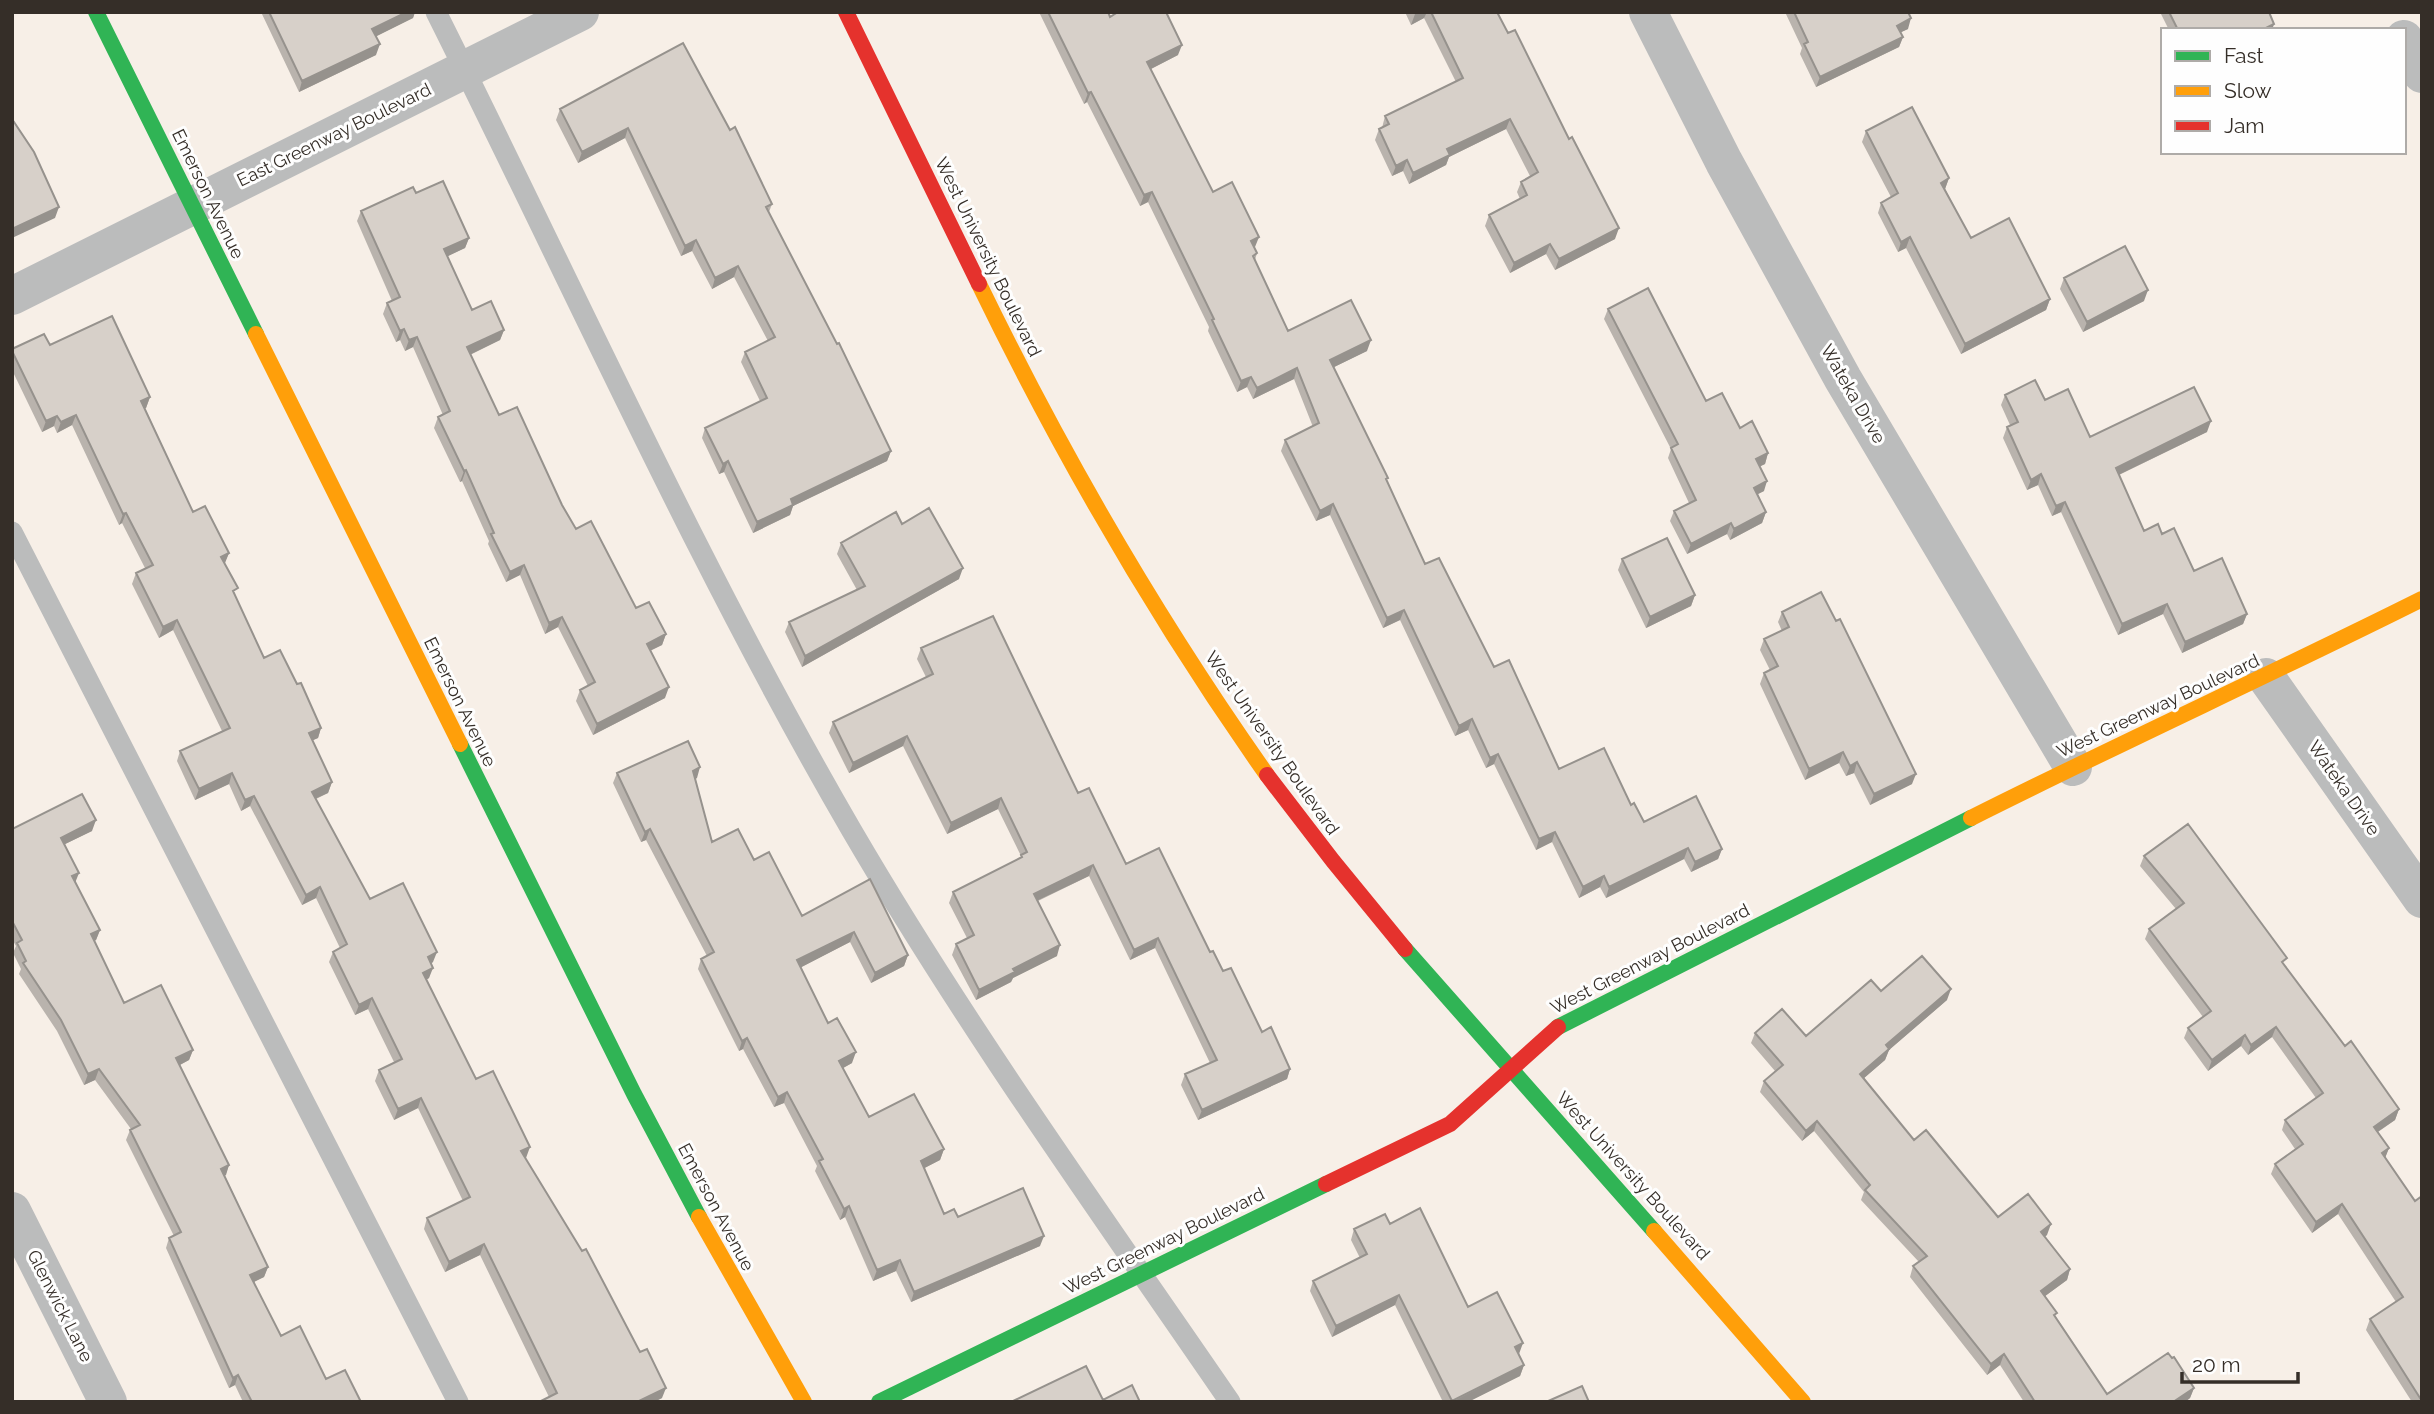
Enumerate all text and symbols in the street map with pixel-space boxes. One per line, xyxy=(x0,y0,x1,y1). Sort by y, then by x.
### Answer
legend xyxy=(2161,28,2406,154)
text: Fast xyxy=(2224,43,2264,68)
street label: East Greenway Boulevard xyxy=(233,78,434,191)
text: Slow xyxy=(2224,78,2272,103)
text: Jam xyxy=(2224,113,2265,138)
street label: Emerson Avenue xyxy=(168,126,249,262)
street label: West University Boulevard xyxy=(931,154,1046,360)
street label: Wateka Drive xyxy=(1817,340,1890,447)
street label: Emerson Avenue xyxy=(420,634,501,770)
street label: West University Boulevard xyxy=(1201,647,1344,838)
street label: West Greenway Boulevard xyxy=(2053,649,2262,762)
street label: Wateka Drive xyxy=(2304,736,2385,840)
street label: West Greenway Boulevard xyxy=(1547,899,1753,1018)
street label: West University Boulevard xyxy=(1552,1087,1714,1264)
street label: Emerson Avenue xyxy=(674,1139,759,1274)
street label: West Greenway Boulevard xyxy=(1060,1183,1268,1298)
street label: Glenwick Lane xyxy=(23,1246,98,1366)
scale bar xyxy=(2182,1340,2298,1384)
text: 20 m xyxy=(2192,1352,2240,1377)

